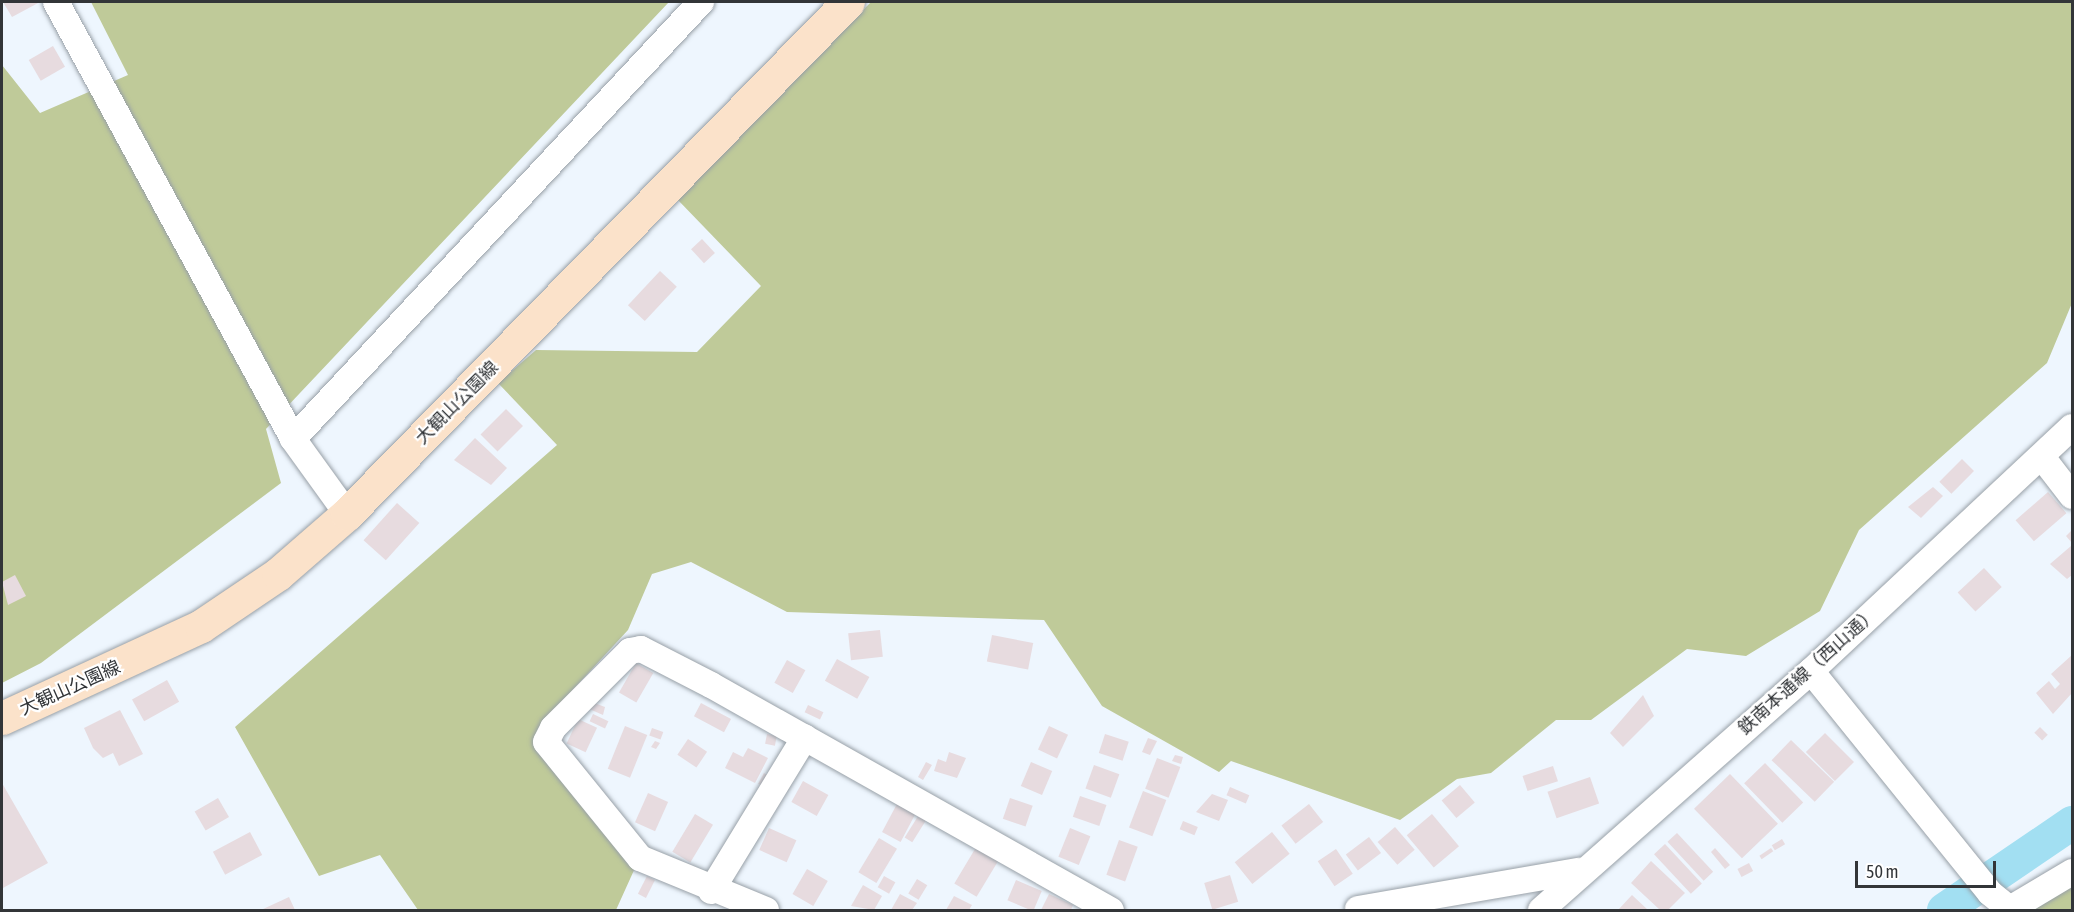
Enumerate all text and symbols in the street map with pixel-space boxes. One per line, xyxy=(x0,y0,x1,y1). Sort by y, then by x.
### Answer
street label: 大観山公園線 xyxy=(411,357,503,449)
street label: 鉄南本通線（西山通） xyxy=(1734,603,1882,739)
street label: 大観山公園線 xyxy=(16,656,124,720)
scale bar xyxy=(1858,849,1999,887)
text: 50 m xyxy=(1866,861,1898,882)

